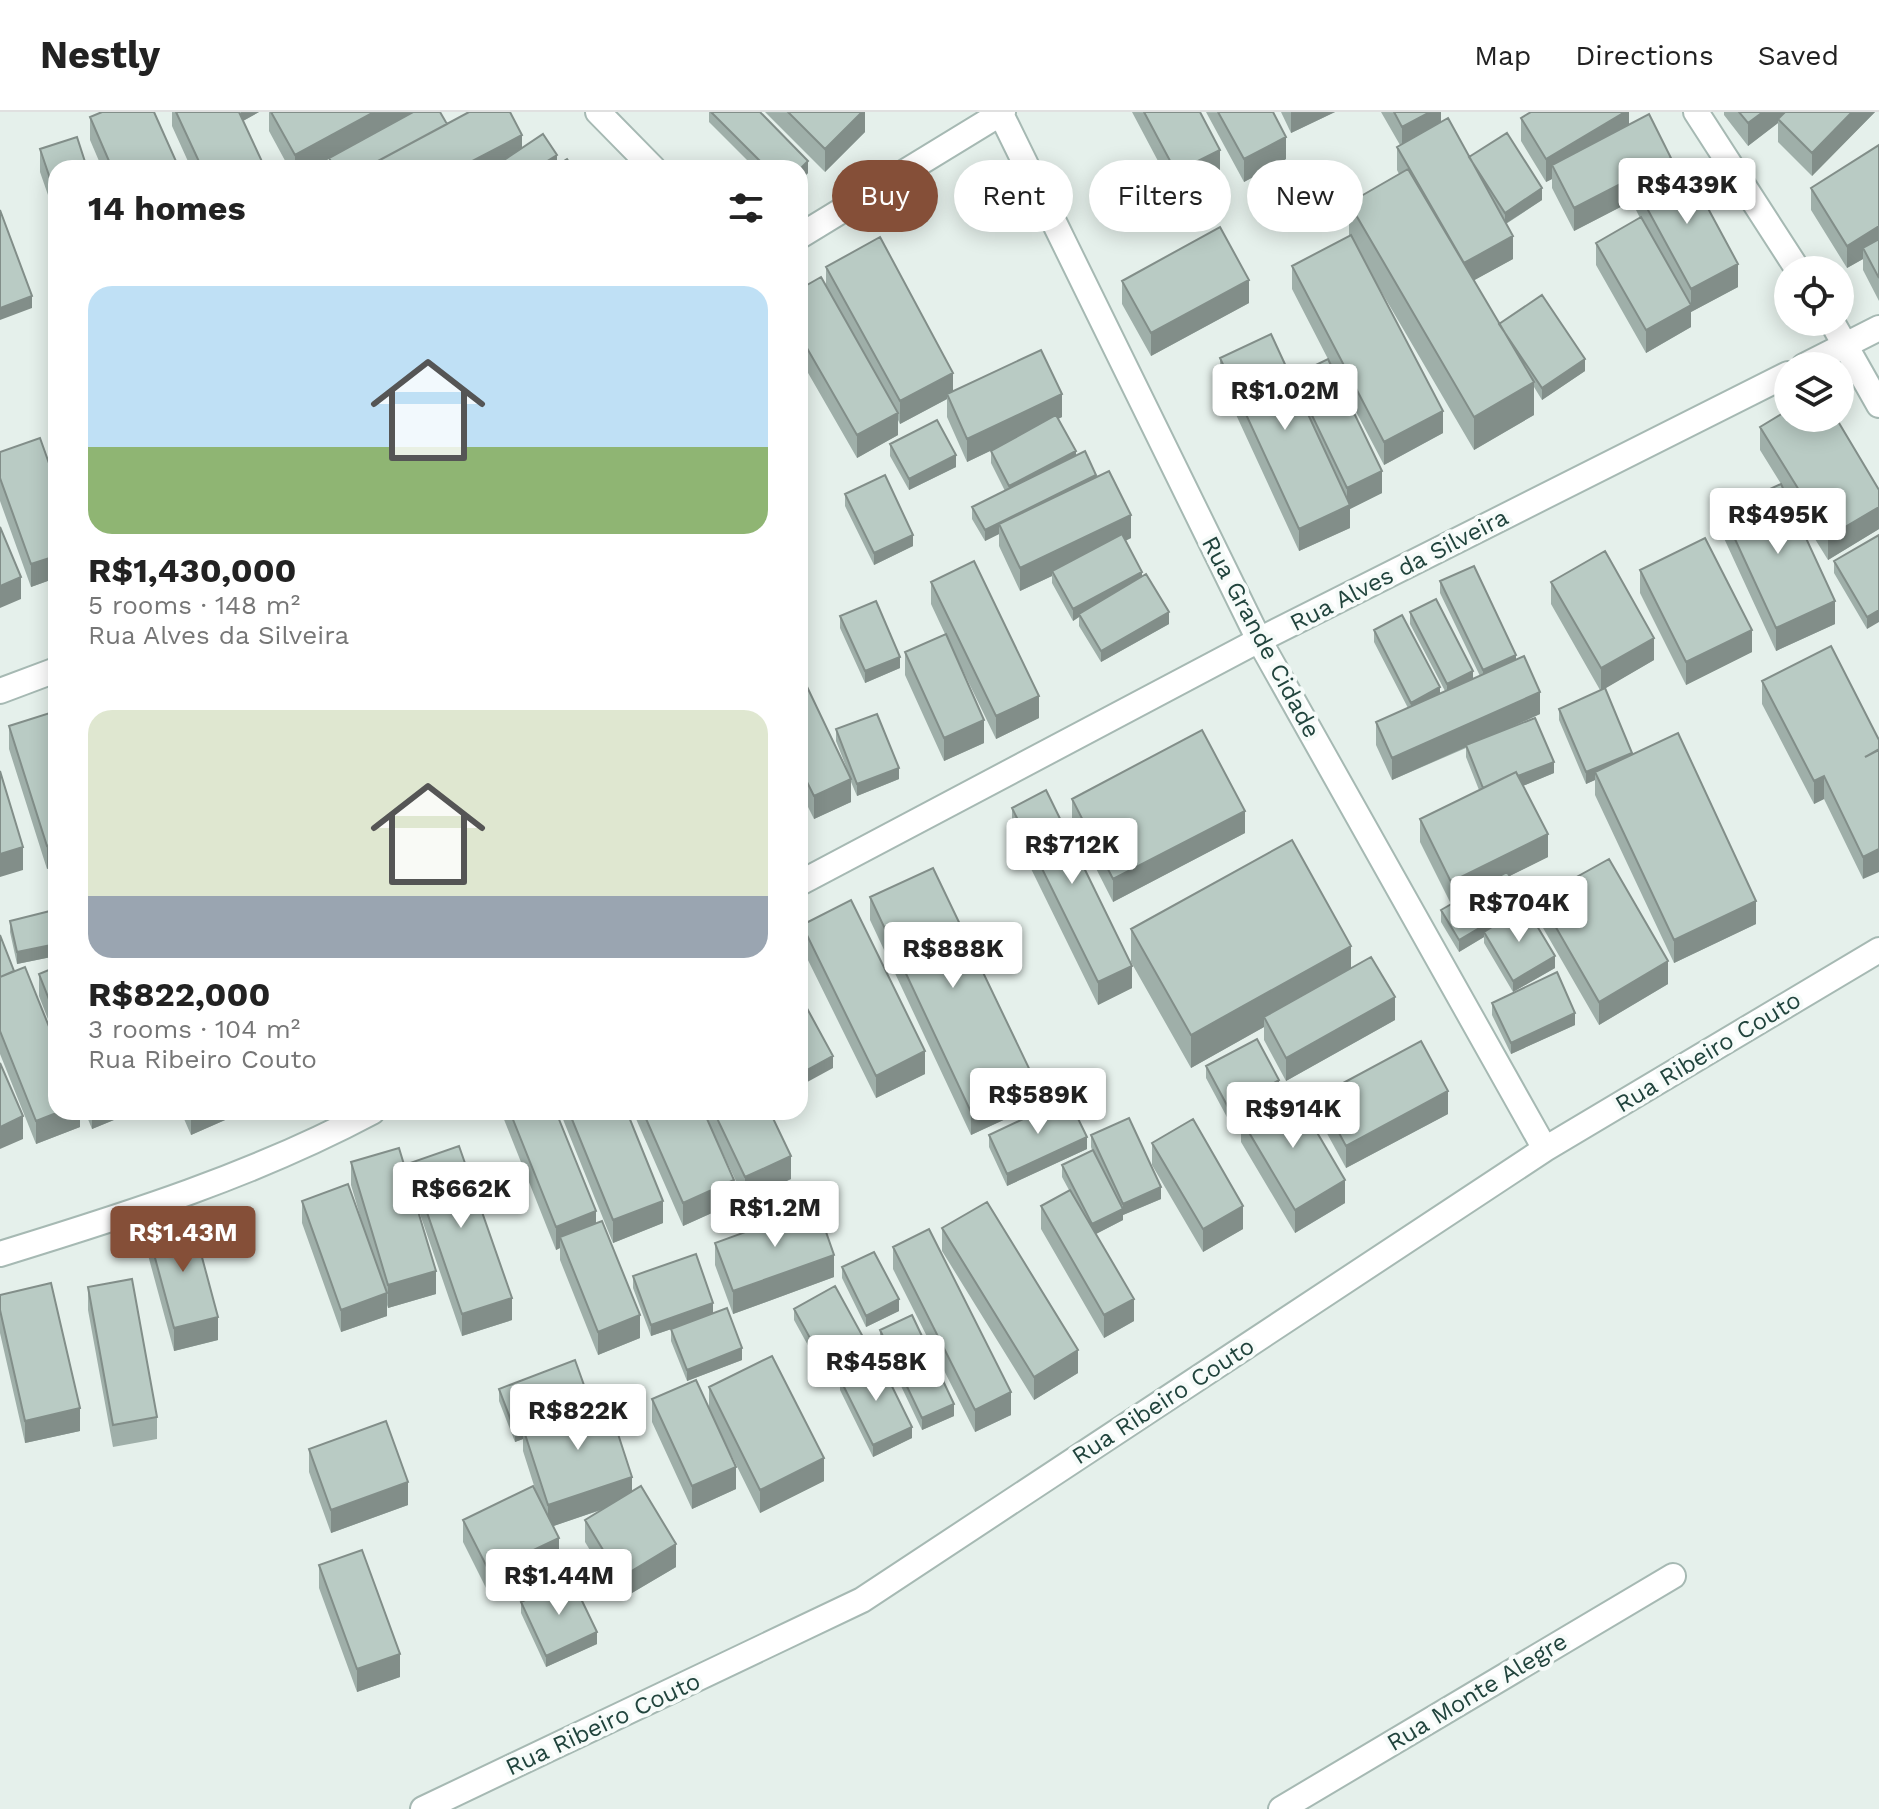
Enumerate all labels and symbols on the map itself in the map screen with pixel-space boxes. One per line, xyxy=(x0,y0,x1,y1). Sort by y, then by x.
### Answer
pin: R$439K xyxy=(1622,158,1752,226)
pin: R$1.02M xyxy=(1211,364,1359,432)
pin: R$495K xyxy=(1713,488,1843,556)
street label: Rua Alves da Silveira xyxy=(1285,503,1513,637)
street label: Rua Grande Cidade xyxy=(1196,531,1326,743)
pin: R$712K xyxy=(1007,818,1137,886)
pin: R$704K xyxy=(1454,876,1584,944)
pin: R$888K xyxy=(888,922,1018,990)
street label: Rua Ribeiro Couto xyxy=(1610,986,1806,1118)
pin: R$589K xyxy=(973,1068,1103,1136)
pin: R$914K xyxy=(1228,1082,1358,1150)
pin: R$662K xyxy=(396,1162,526,1230)
pin: R$1.2M xyxy=(710,1181,840,1249)
pin: R$1.43M xyxy=(109,1206,257,1274)
street label: Rua Ribeiro Couto xyxy=(1067,1332,1259,1470)
pin: R$458K xyxy=(811,1335,941,1403)
pin: R$822K xyxy=(513,1384,643,1452)
pin: R$1.44M xyxy=(485,1549,633,1617)
street label: Rua Monte Alegre xyxy=(1382,1627,1572,1757)
street label: Rua Ribeiro Couto xyxy=(501,1667,705,1781)

